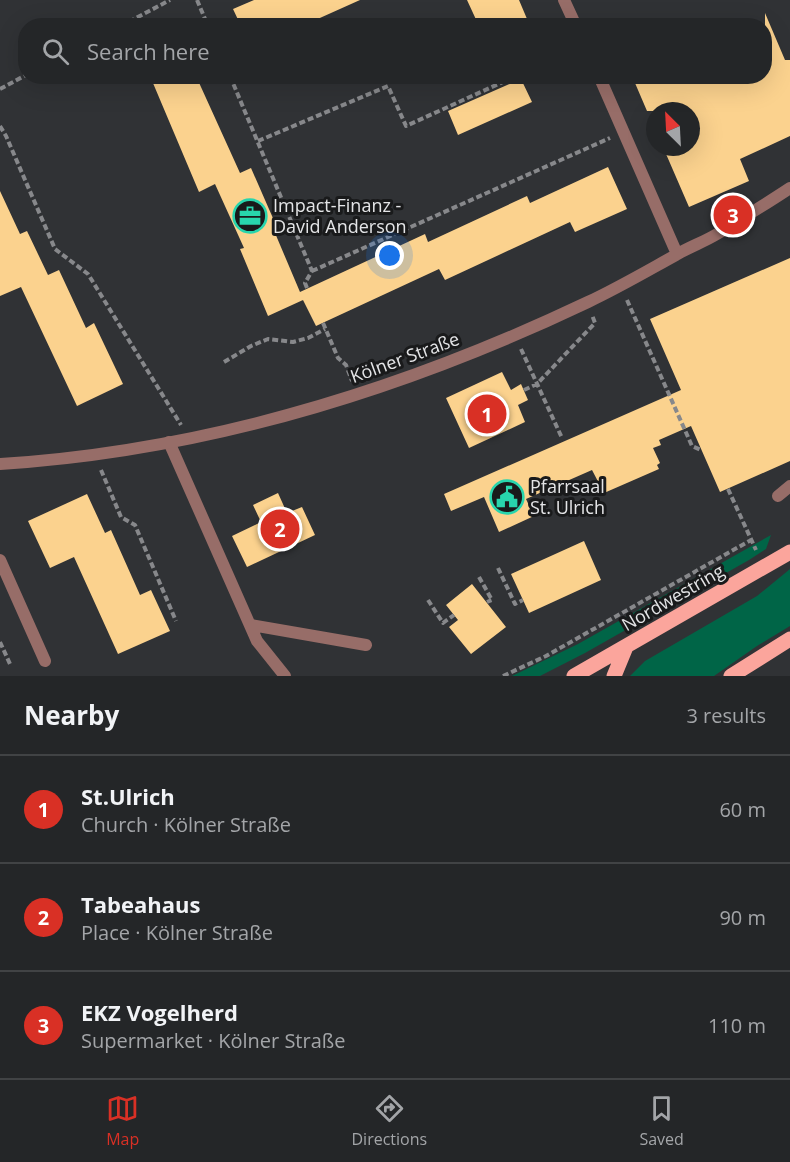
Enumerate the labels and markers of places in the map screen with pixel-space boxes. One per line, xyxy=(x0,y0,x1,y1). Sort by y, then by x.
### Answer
pin: 3 xyxy=(714,192,752,238)
place label: Impact-Finanz - David Anderson xyxy=(273,193,407,238)
office icon: Impact-Finanz - David Anderson xyxy=(232,198,268,234)
pin: 1 xyxy=(468,392,506,436)
place label: Pfarrsaal St. Ulrich xyxy=(530,474,605,519)
public building icon: Pfarrsaal St. Ulrich xyxy=(489,479,525,515)
pin: 2 xyxy=(260,506,300,552)

